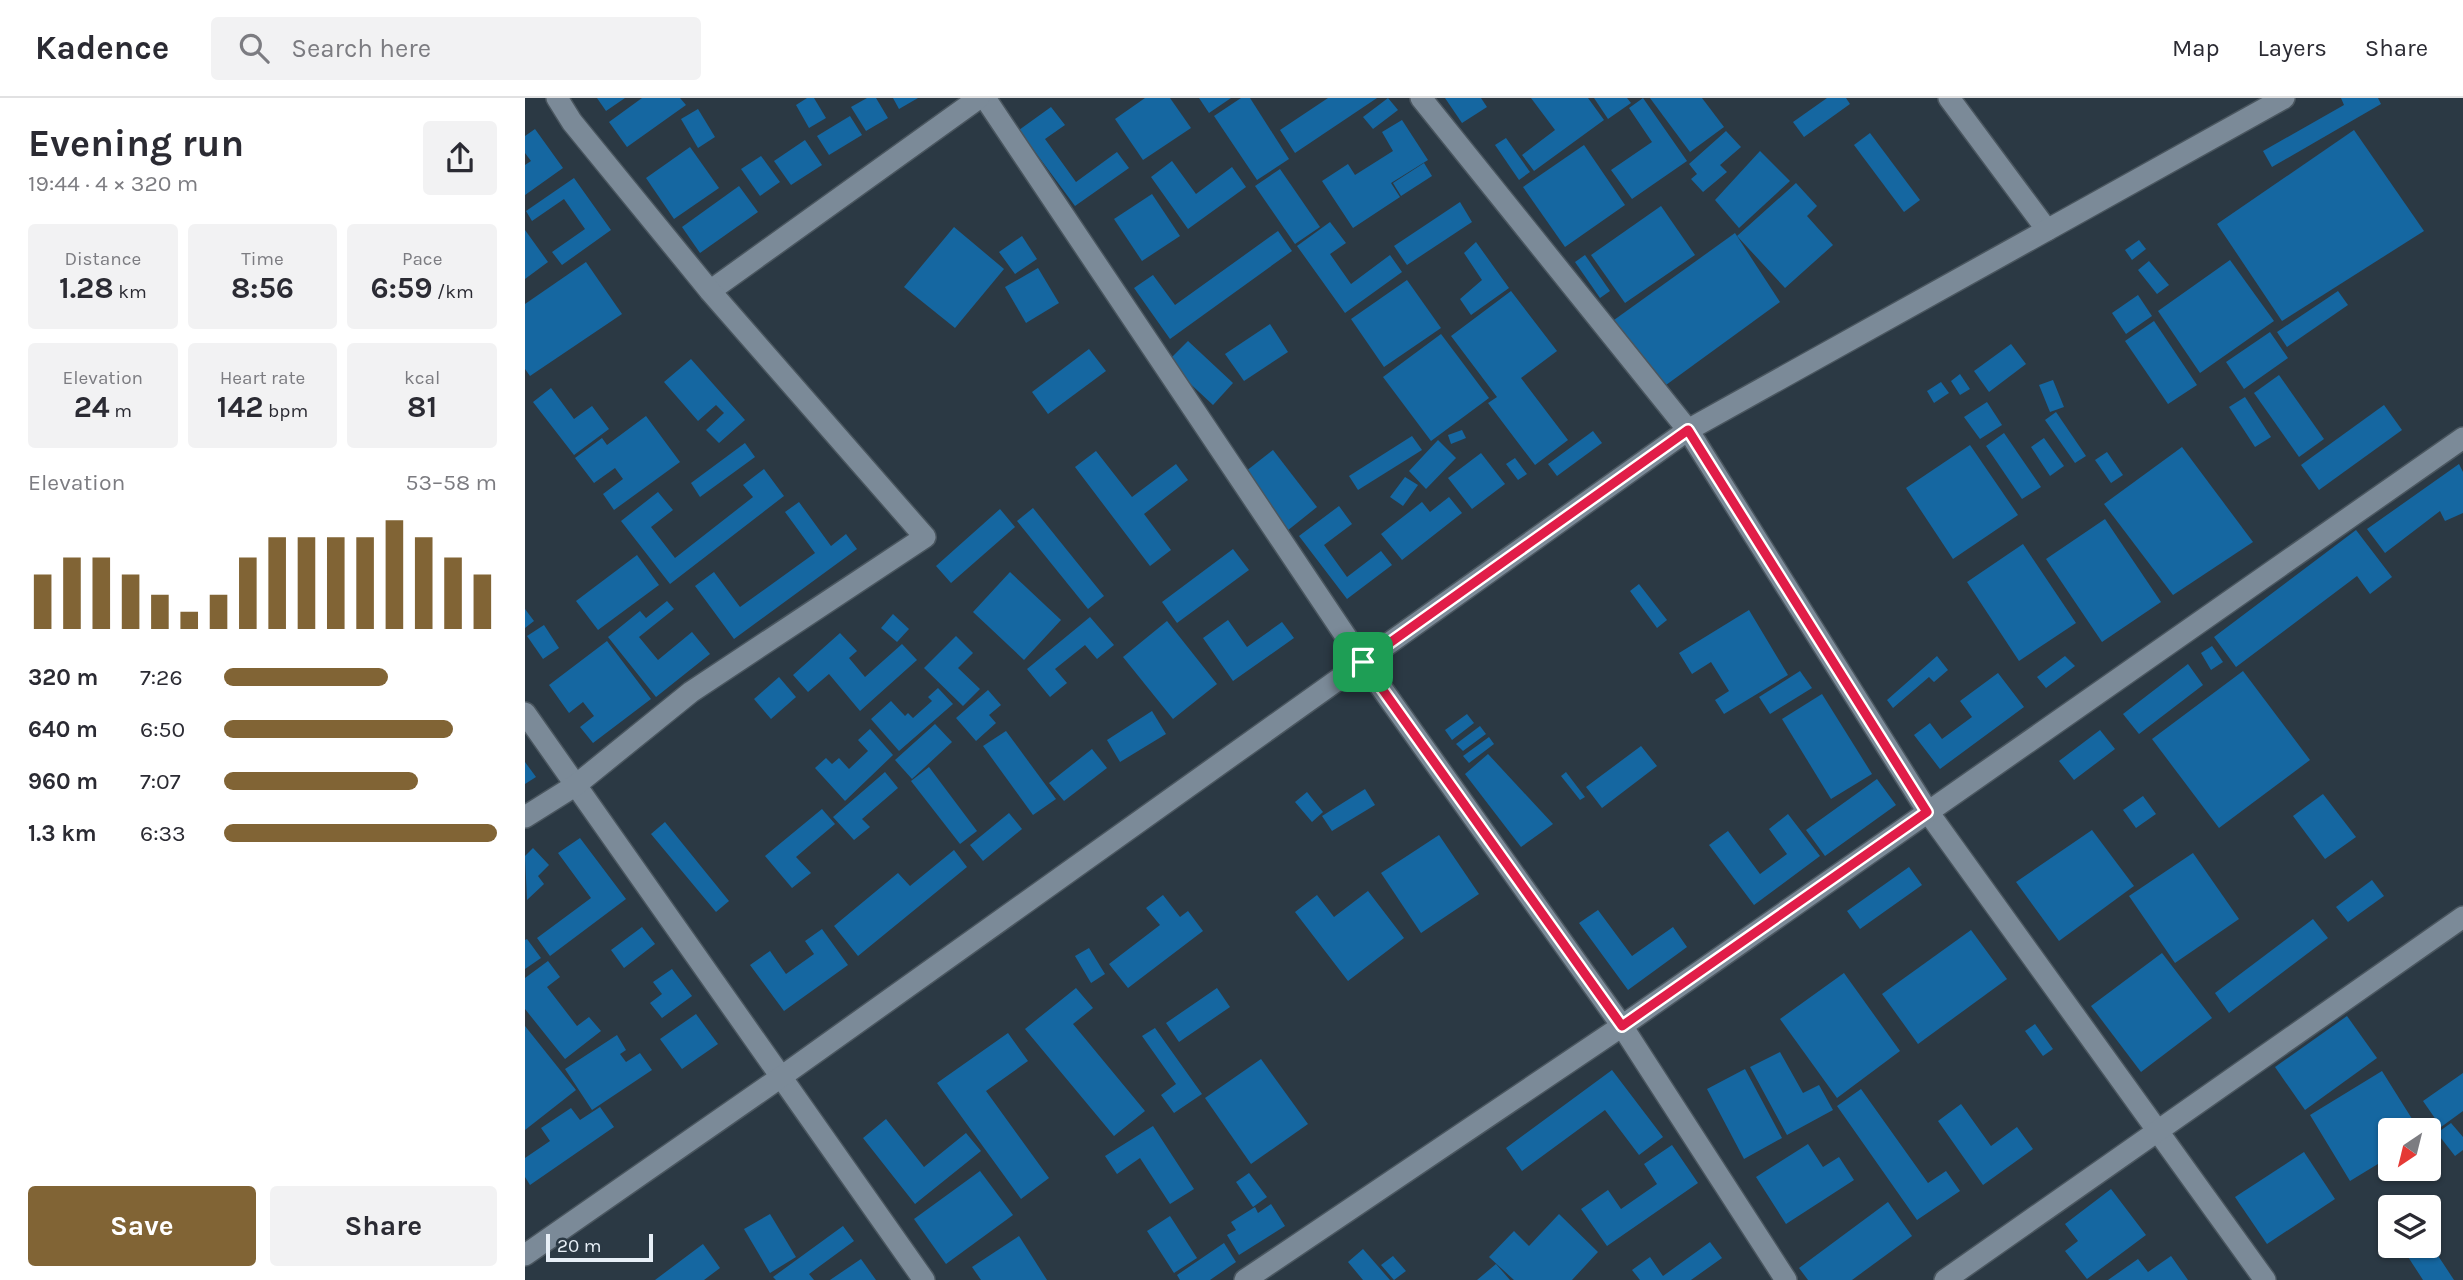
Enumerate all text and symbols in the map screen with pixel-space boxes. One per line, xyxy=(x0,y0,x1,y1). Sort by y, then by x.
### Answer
search box xyxy=(211,17,701,80)
text: Kadence xyxy=(35,29,169,67)
icon: search xyxy=(235,29,273,67)
text: Search here xyxy=(291,33,431,64)
text: Map xyxy=(2172,34,2220,62)
text: Layers xyxy=(2258,34,2327,62)
text: Share xyxy=(2365,34,2428,62)
text: Evening run xyxy=(28,121,244,166)
button: share xyxy=(423,121,497,195)
text: 19:44 · 4 × 320 m xyxy=(28,170,198,197)
text: Distance xyxy=(64,248,141,270)
text: Time xyxy=(241,248,284,270)
text: Pace xyxy=(402,248,442,270)
text: 1.28 xyxy=(59,270,114,306)
text: 8:56 xyxy=(231,270,294,306)
text: 6:59 xyxy=(371,270,433,306)
text: km xyxy=(114,281,147,303)
text: /km xyxy=(433,281,474,303)
text: Elevation xyxy=(63,367,143,389)
text: Heart rate xyxy=(220,367,305,389)
text: kcal xyxy=(404,367,440,389)
text: 24 xyxy=(74,389,110,425)
text: 142 xyxy=(217,389,264,425)
text: 81 xyxy=(407,389,437,425)
text: m xyxy=(110,400,132,422)
text: bpm xyxy=(264,400,308,422)
text: Elevation xyxy=(28,469,125,496)
text: 53–58 m xyxy=(405,469,497,496)
pin xyxy=(1333,632,1393,692)
icon: arrive xyxy=(1344,643,1382,681)
text: 320 m xyxy=(28,664,98,691)
text: 7:26 xyxy=(140,664,183,691)
text: 640 m xyxy=(28,716,98,743)
text: 6:50 xyxy=(140,716,185,743)
text: 960 m xyxy=(28,768,98,795)
text: 7:07 xyxy=(140,768,181,795)
text: 1.3 km xyxy=(28,820,97,847)
text: 6:33 xyxy=(140,820,186,847)
north arrow xyxy=(2378,1118,2441,1181)
map controls xyxy=(2378,1118,2441,1258)
button: Save xyxy=(28,1186,256,1266)
button: Share xyxy=(270,1186,497,1266)
button: layers xyxy=(2378,1195,2441,1258)
scale bar xyxy=(546,1231,653,1263)
text: 20 m xyxy=(557,1235,602,1257)

